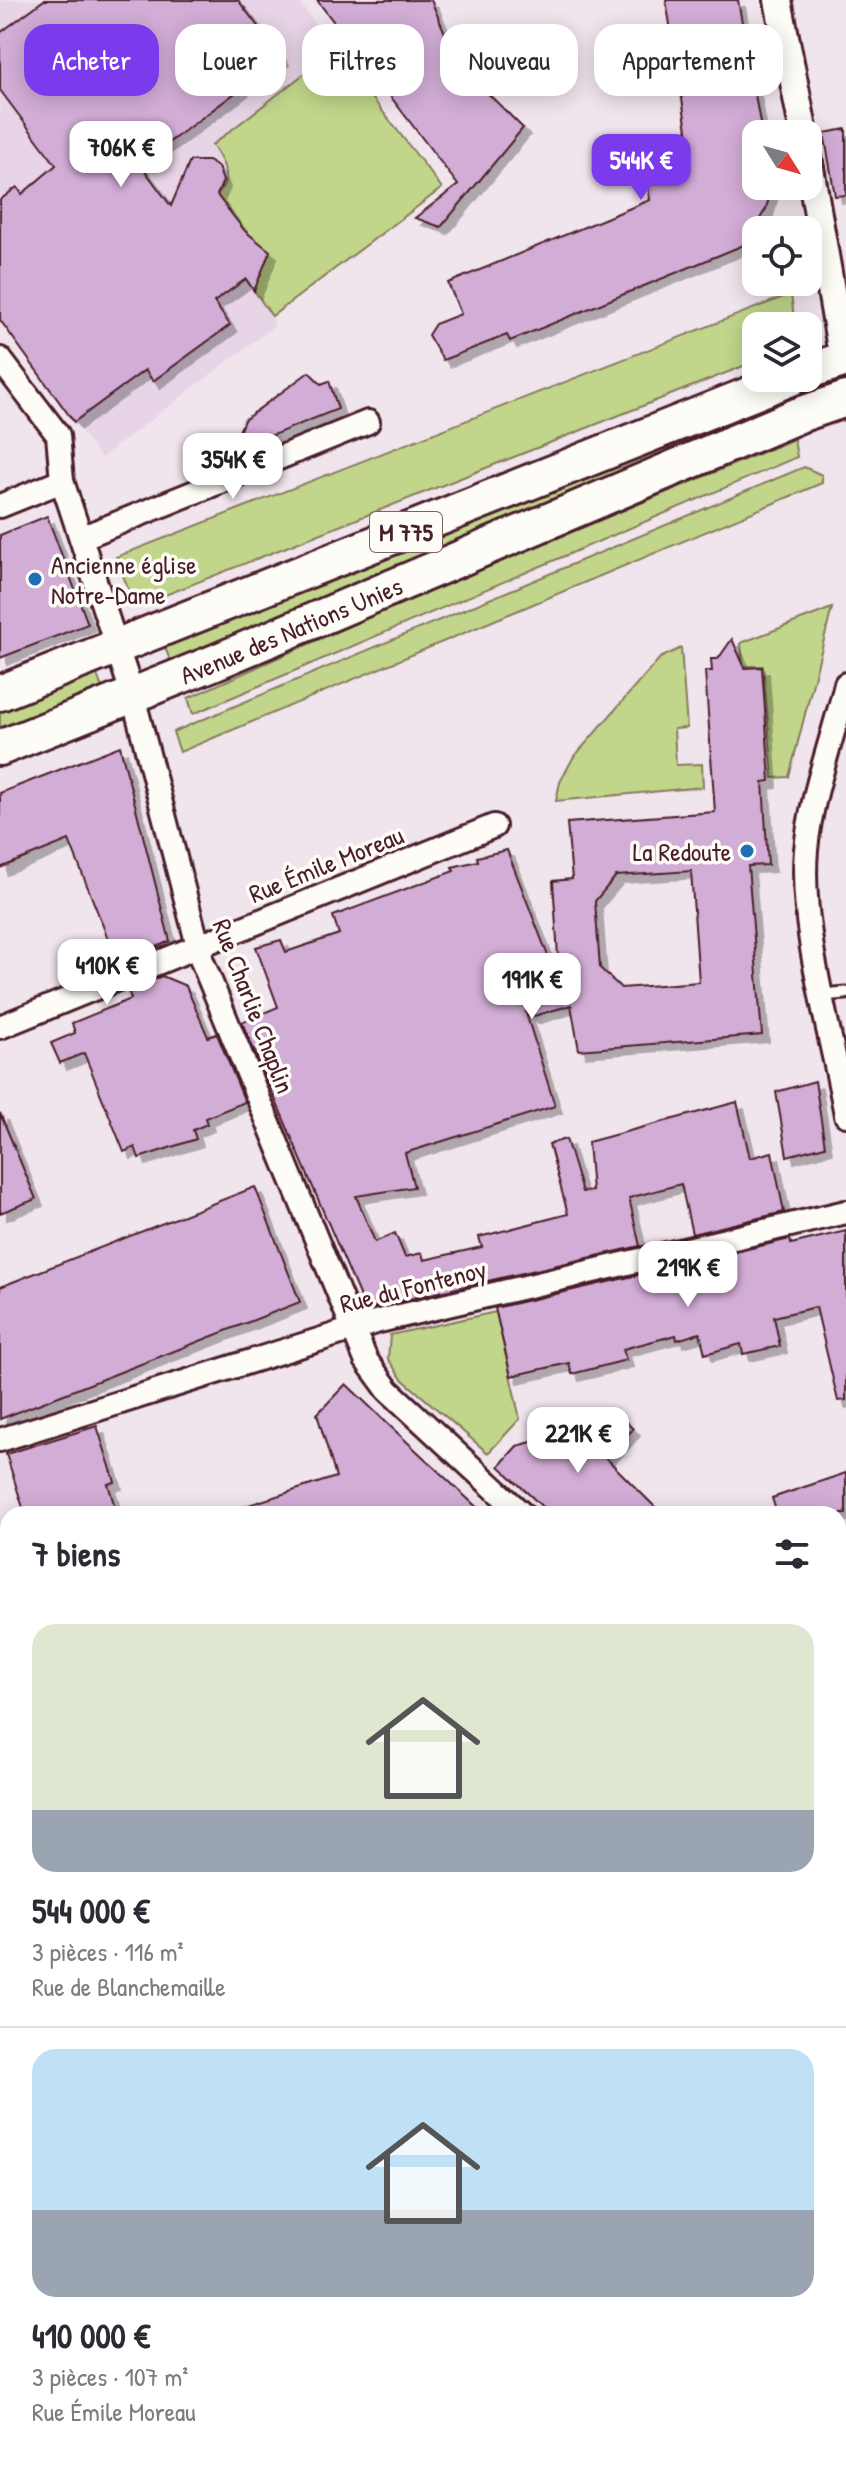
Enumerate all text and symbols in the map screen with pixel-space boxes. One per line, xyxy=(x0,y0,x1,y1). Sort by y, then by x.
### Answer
chip: Acheter xyxy=(24,24,159,96)
chip: Louer xyxy=(175,24,286,96)
chip: Filtres xyxy=(302,24,424,96)
chip: Nouveau xyxy=(440,24,578,96)
chip: Appartement xyxy=(594,24,783,96)
north arrow xyxy=(742,120,822,200)
map controls xyxy=(742,120,822,392)
pin: 706K € xyxy=(56,121,186,189)
text: 706K € xyxy=(88,129,154,164)
pin: 544K € xyxy=(576,134,706,202)
text: 544K € xyxy=(610,142,672,177)
button: locate xyxy=(742,216,822,296)
button: layers xyxy=(742,312,822,392)
pin: 354K € xyxy=(168,433,298,501)
text: 354K € xyxy=(201,441,265,476)
road number: M 775 xyxy=(370,512,442,552)
place label: Ancienne église Notre-Dame xyxy=(51,547,197,612)
street label: Avenue des Nations Unies xyxy=(175,568,407,692)
marker: Ancienne église Notre-Dame xyxy=(26,570,44,588)
street label: Rue Émile Moreau xyxy=(244,817,408,911)
place label: La Redoute xyxy=(633,834,731,869)
marker: La Redoute xyxy=(738,842,756,860)
street label: Rue Charlie Chaplin xyxy=(205,914,303,1098)
pin: 410K € xyxy=(42,939,172,1007)
text: 410K € xyxy=(76,947,138,982)
pin: 191K € xyxy=(467,953,597,1021)
text: 191K € xyxy=(502,961,562,996)
pin: 219K € xyxy=(623,1241,753,1309)
text: 219K € xyxy=(656,1249,720,1284)
street label: Rue du Fontenoy xyxy=(336,1251,490,1321)
pin: 221K € xyxy=(513,1407,643,1475)
text: 221K € xyxy=(545,1415,611,1450)
text: 7 biens xyxy=(32,1531,120,1577)
icon: filters xyxy=(770,1532,814,1576)
icon: home xyxy=(351,1676,495,1820)
text: 544 000 € xyxy=(32,1888,150,1934)
text: 3 pièces · 116 m² xyxy=(32,1934,183,1969)
text: Rue de Blanchemaille xyxy=(32,1969,226,2004)
icon: home xyxy=(351,2101,495,2245)
text: 410 000 € xyxy=(32,2313,150,2359)
text: 3 pièces · 107 m² xyxy=(32,2359,188,2394)
text: Rue Émile Moreau xyxy=(32,2394,196,2429)

